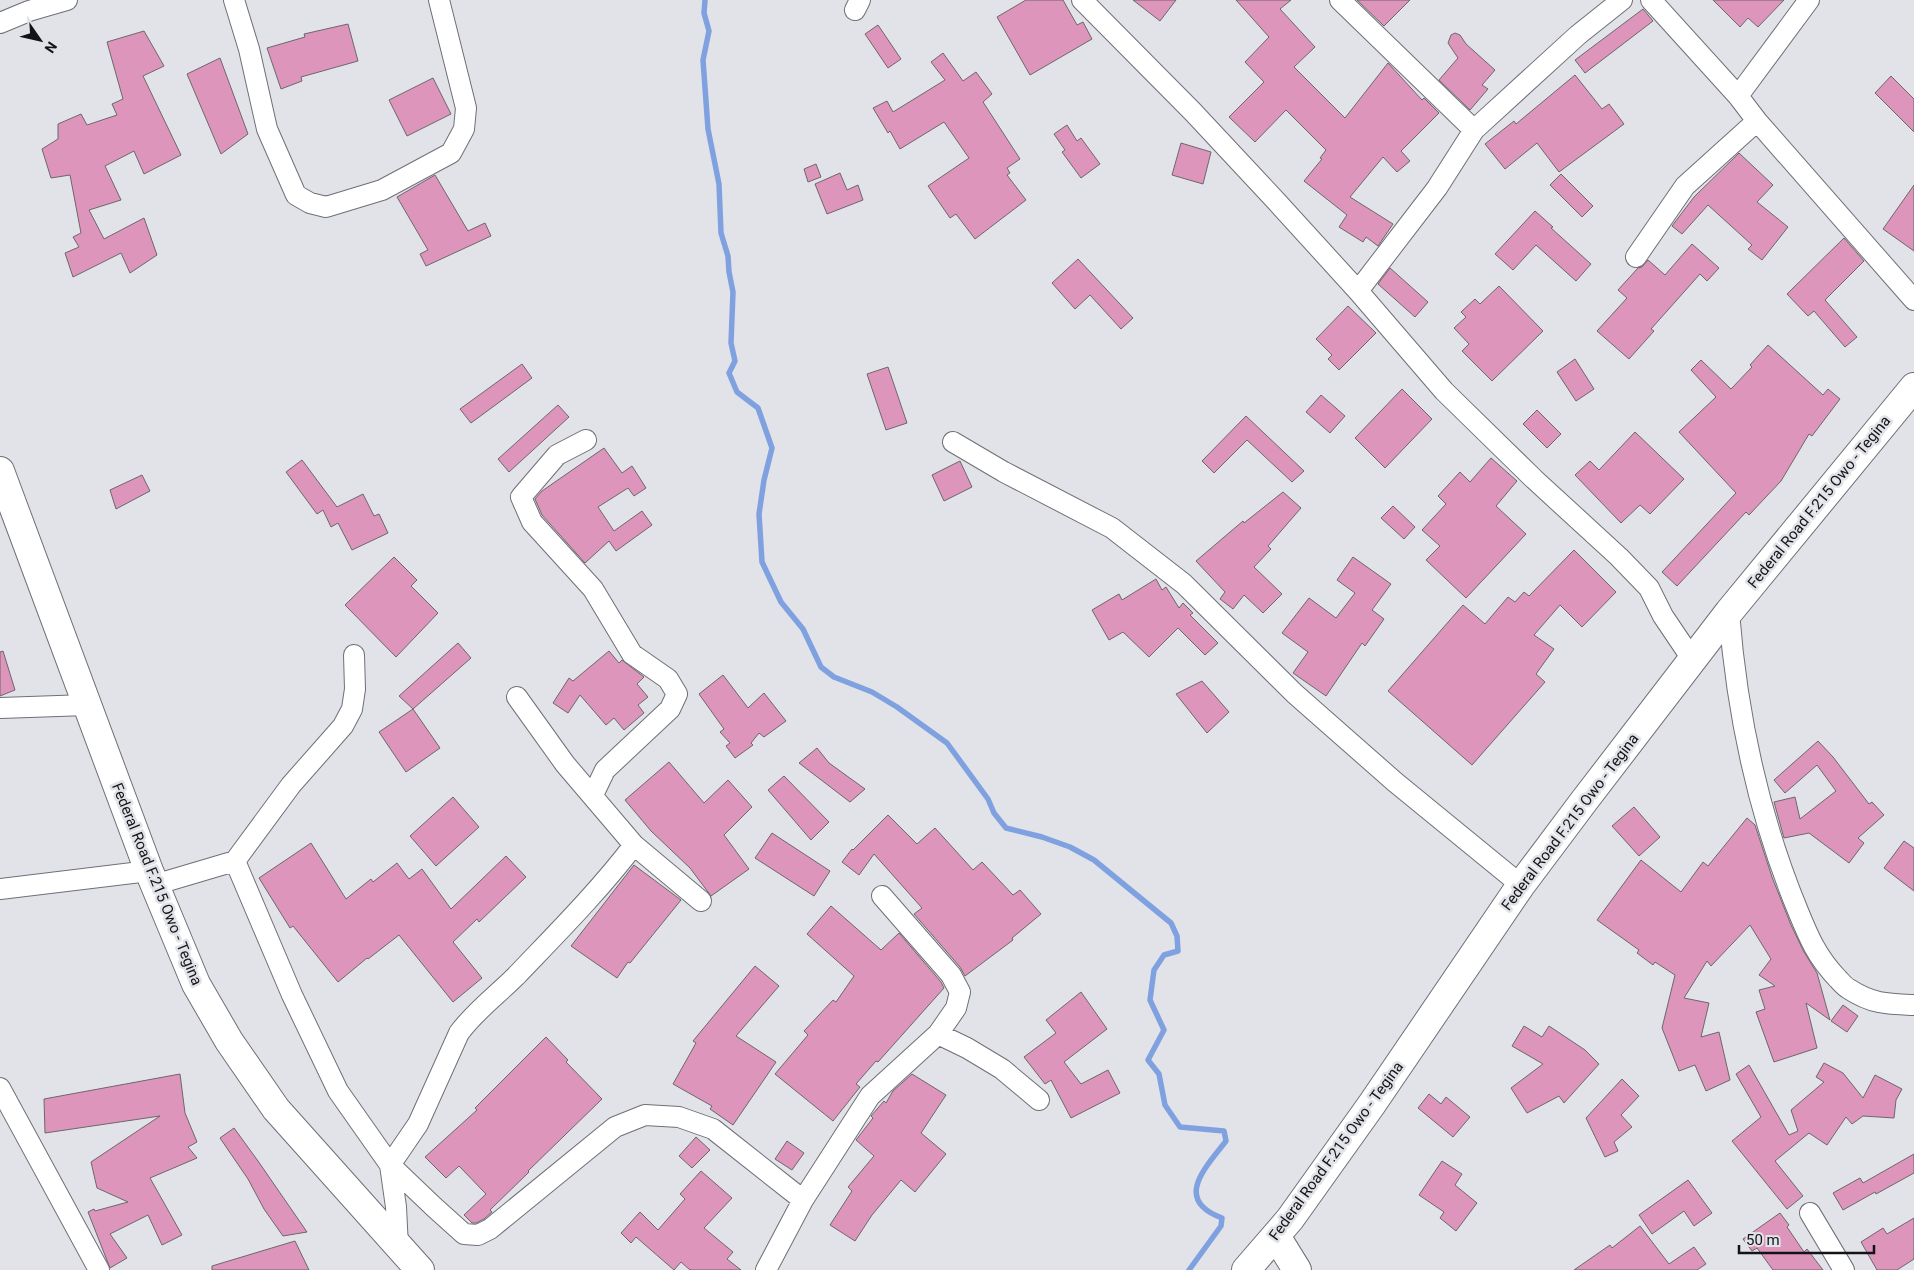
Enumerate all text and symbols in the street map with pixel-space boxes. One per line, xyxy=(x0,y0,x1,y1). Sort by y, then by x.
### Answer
north arrow xyxy=(15,15,65,65)
text: N xyxy=(41,39,60,56)
street label: Federal Road F.215 Owo - Tegina xyxy=(1744,412,1894,592)
street label: Federal Road F.215 Owo - Tegina xyxy=(1498,730,1642,914)
street label: Federal Road F.215 Owo - Tegina xyxy=(108,780,206,988)
street label: Federal Road F.215 Owo - Tegina xyxy=(1265,1058,1407,1244)
scale bar xyxy=(1739,1222,1874,1254)
text: 50 m xyxy=(1746,1231,1780,1249)

